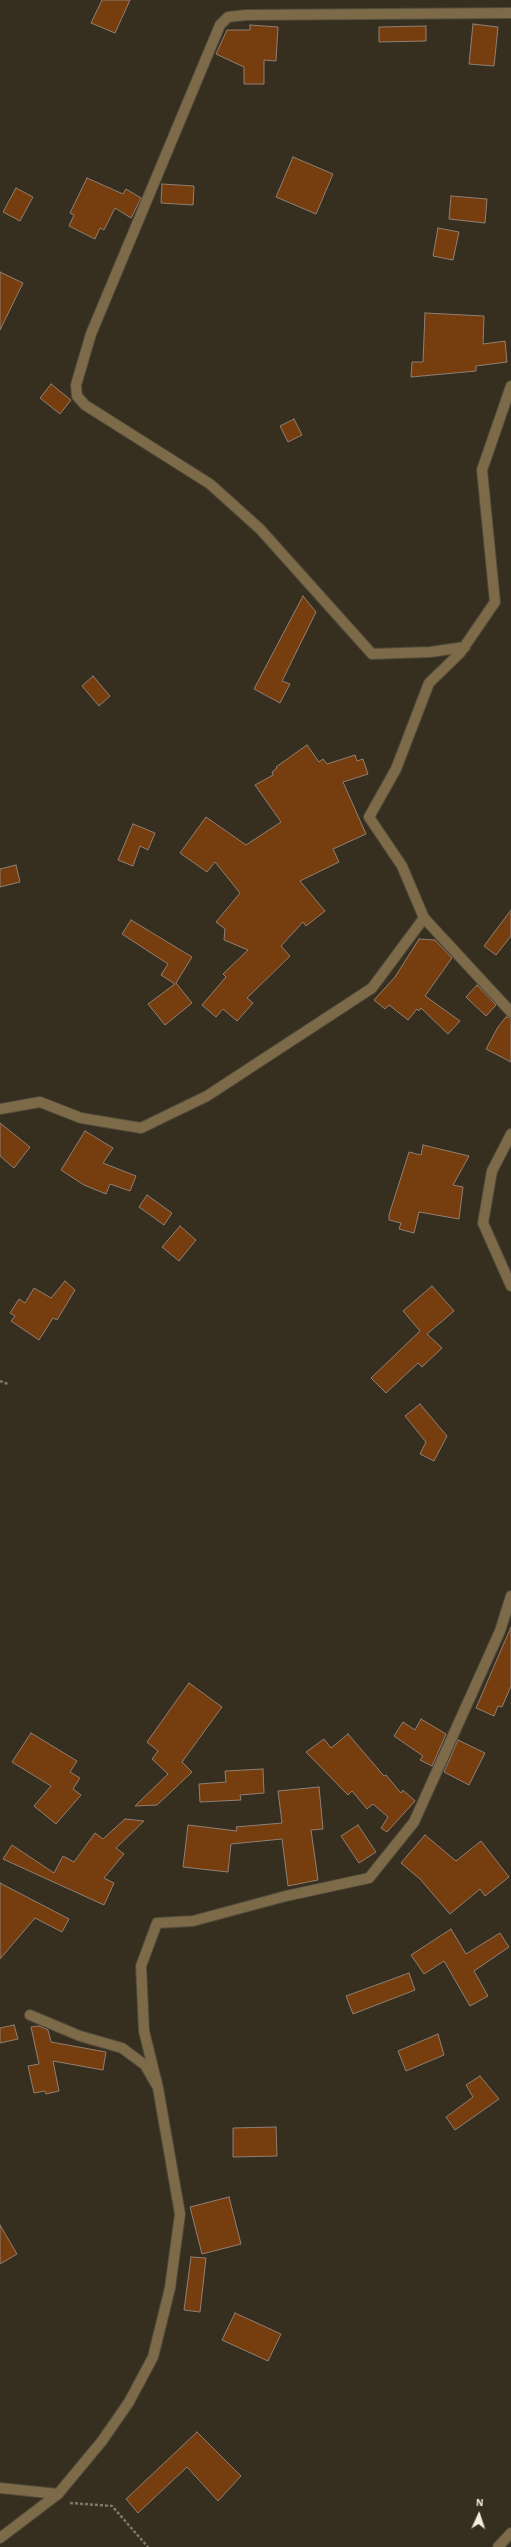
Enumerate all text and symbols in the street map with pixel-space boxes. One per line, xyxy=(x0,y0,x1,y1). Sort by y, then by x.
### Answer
north arrow xyxy=(459,2495,499,2535)
text: N xyxy=(476,2497,484,2508)

